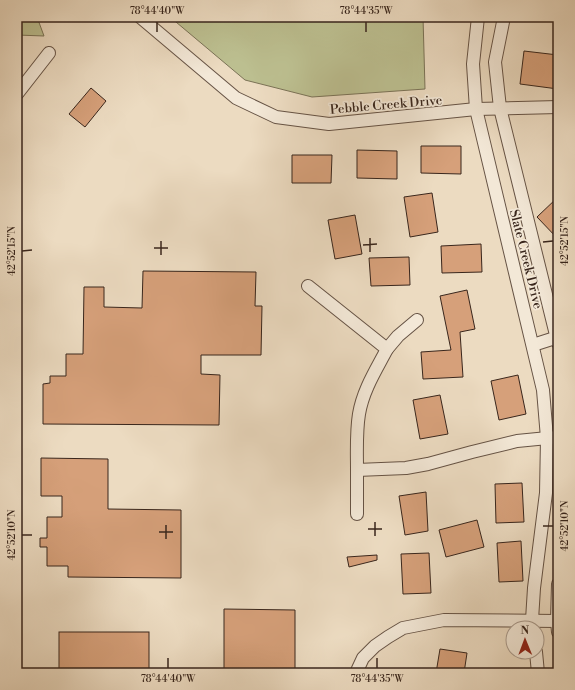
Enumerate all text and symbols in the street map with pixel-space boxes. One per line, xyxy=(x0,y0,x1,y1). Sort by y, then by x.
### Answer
text: 78°44'40"W xyxy=(130,5,185,17)
text: 78°44'35"W xyxy=(340,5,393,17)
street label: Pebble Creek Drive xyxy=(329,92,443,118)
street label: Slate Creek Drive xyxy=(506,208,546,311)
text: 42°52'15"N xyxy=(559,215,571,266)
text: 42°52'15"N xyxy=(6,225,18,276)
text: 42°52'10"N xyxy=(559,500,571,551)
text: 42°52'10"N xyxy=(6,509,18,560)
north arrow xyxy=(505,620,545,660)
text: N xyxy=(520,624,530,638)
text: 78°44'40"W xyxy=(141,673,196,685)
text: 78°44'35"W xyxy=(351,673,404,685)

